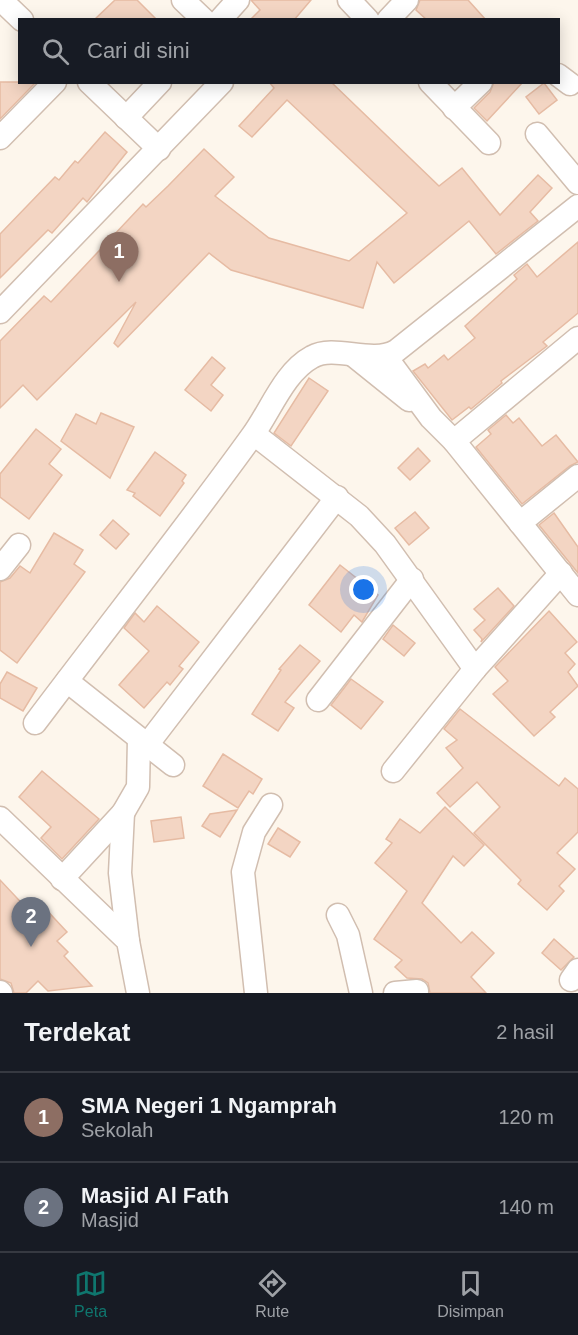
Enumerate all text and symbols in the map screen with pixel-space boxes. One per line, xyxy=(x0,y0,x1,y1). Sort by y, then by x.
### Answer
search box xyxy=(18,18,560,84)
icon: search xyxy=(39,35,72,68)
text: Cari di sini xyxy=(87,38,190,63)
pin: 1 xyxy=(100,232,138,282)
your location xyxy=(349,575,378,604)
pin: 2 xyxy=(12,898,51,947)
text: Terdekat xyxy=(24,1017,130,1047)
text: 2 hasil xyxy=(496,1021,554,1043)
text: SMA Negeri 1 Ngamprah xyxy=(81,1093,337,1118)
text: 1 xyxy=(38,1106,49,1128)
text: 120 m xyxy=(498,1106,554,1128)
text: Sekolah xyxy=(81,1119,153,1141)
text: Masjid Al Fath xyxy=(81,1183,229,1208)
text: 2 xyxy=(38,1196,49,1218)
text: 140 m xyxy=(498,1196,554,1218)
text: Masjid xyxy=(81,1209,139,1231)
tab: Peta xyxy=(74,1267,107,1321)
tab: Rute xyxy=(255,1267,289,1321)
tab: Disimpan xyxy=(437,1267,504,1321)

